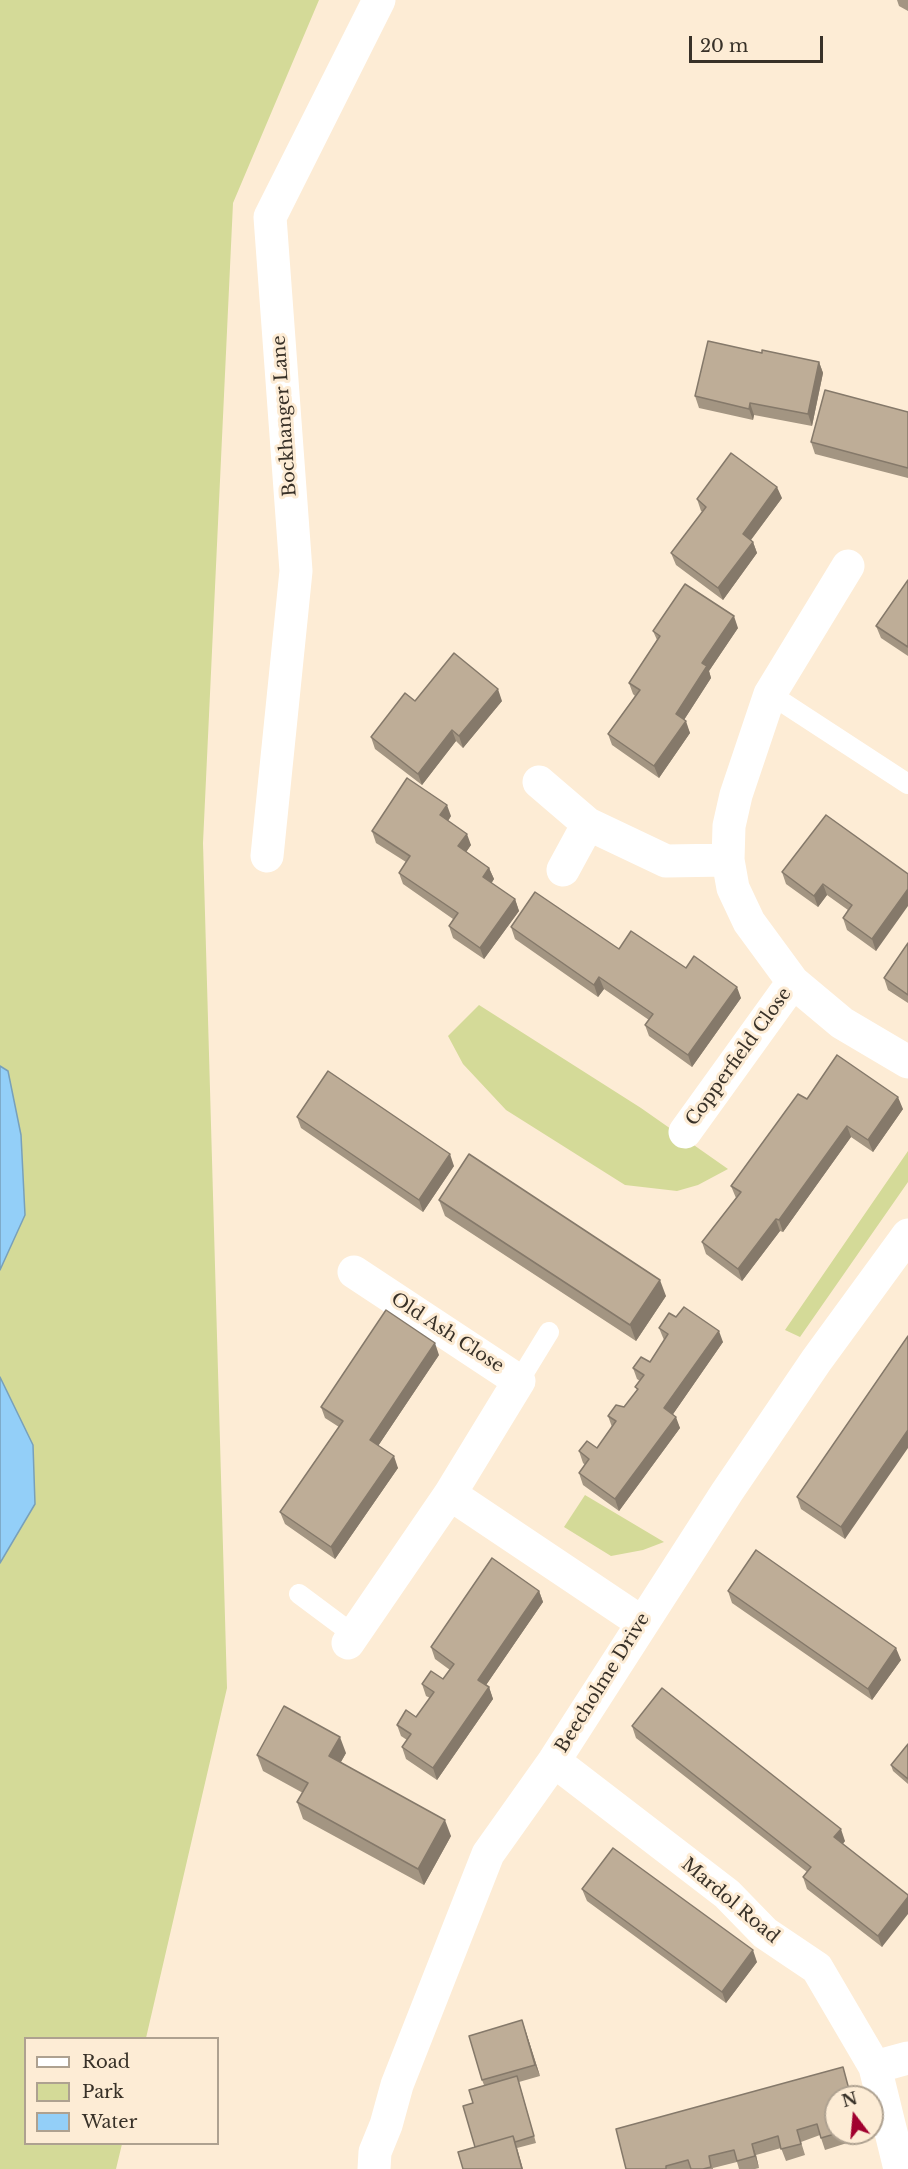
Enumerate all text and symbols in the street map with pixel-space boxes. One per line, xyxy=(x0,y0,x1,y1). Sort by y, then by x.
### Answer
scale bar xyxy=(692,24,826,62)
text: 20 m xyxy=(700,35,748,57)
street label: Bockhanger Lane xyxy=(269,335,301,497)
street label: Copperfield Close xyxy=(682,984,796,1130)
street label: Old Ash Close xyxy=(387,1289,507,1377)
street label: Beecholme Drive xyxy=(551,1609,655,1757)
street label: Mardol Road xyxy=(677,1854,783,1948)
legend xyxy=(24,2037,219,2145)
text: Road xyxy=(82,2051,130,2073)
text: Park xyxy=(82,2081,124,2103)
north arrow xyxy=(824,2085,884,2145)
text: N xyxy=(840,2088,860,2111)
text: Water xyxy=(82,2111,137,2133)

